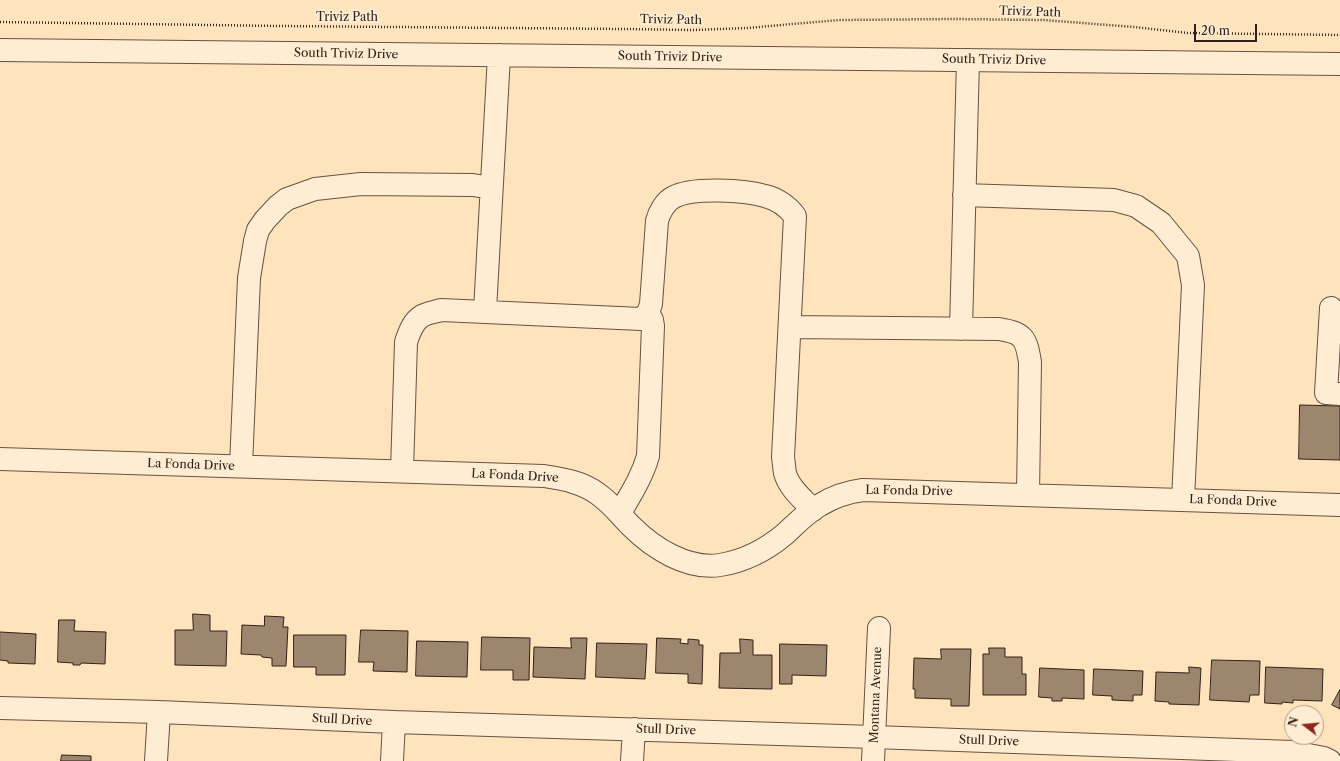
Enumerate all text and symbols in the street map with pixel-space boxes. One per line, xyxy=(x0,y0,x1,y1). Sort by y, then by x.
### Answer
street label: Triviz Path xyxy=(999,4,1061,20)
street label: Triviz Path xyxy=(316,11,378,25)
street label: Triviz Path xyxy=(640,12,702,28)
scale bar xyxy=(1196,16,1259,42)
text: 20 m xyxy=(1201,23,1230,38)
street label: South Triviz Drive xyxy=(294,46,398,62)
street label: South Triviz Drive xyxy=(618,49,722,65)
street label: South Triviz Drive xyxy=(942,52,1046,68)
street label: La Fonda Drive xyxy=(147,456,235,474)
street label: La Fonda Drive xyxy=(471,467,559,485)
street label: La Fonda Drive xyxy=(865,483,953,499)
street label: La Fonda Drive xyxy=(1189,492,1277,510)
street label: Montana Avenue xyxy=(867,646,885,744)
north arrow xyxy=(1284,705,1324,745)
street label: Stull Drive xyxy=(311,711,373,729)
text: N xyxy=(1285,715,1301,728)
street label: Stull Drive xyxy=(636,722,696,738)
street label: Stull Drive xyxy=(959,733,1019,749)

